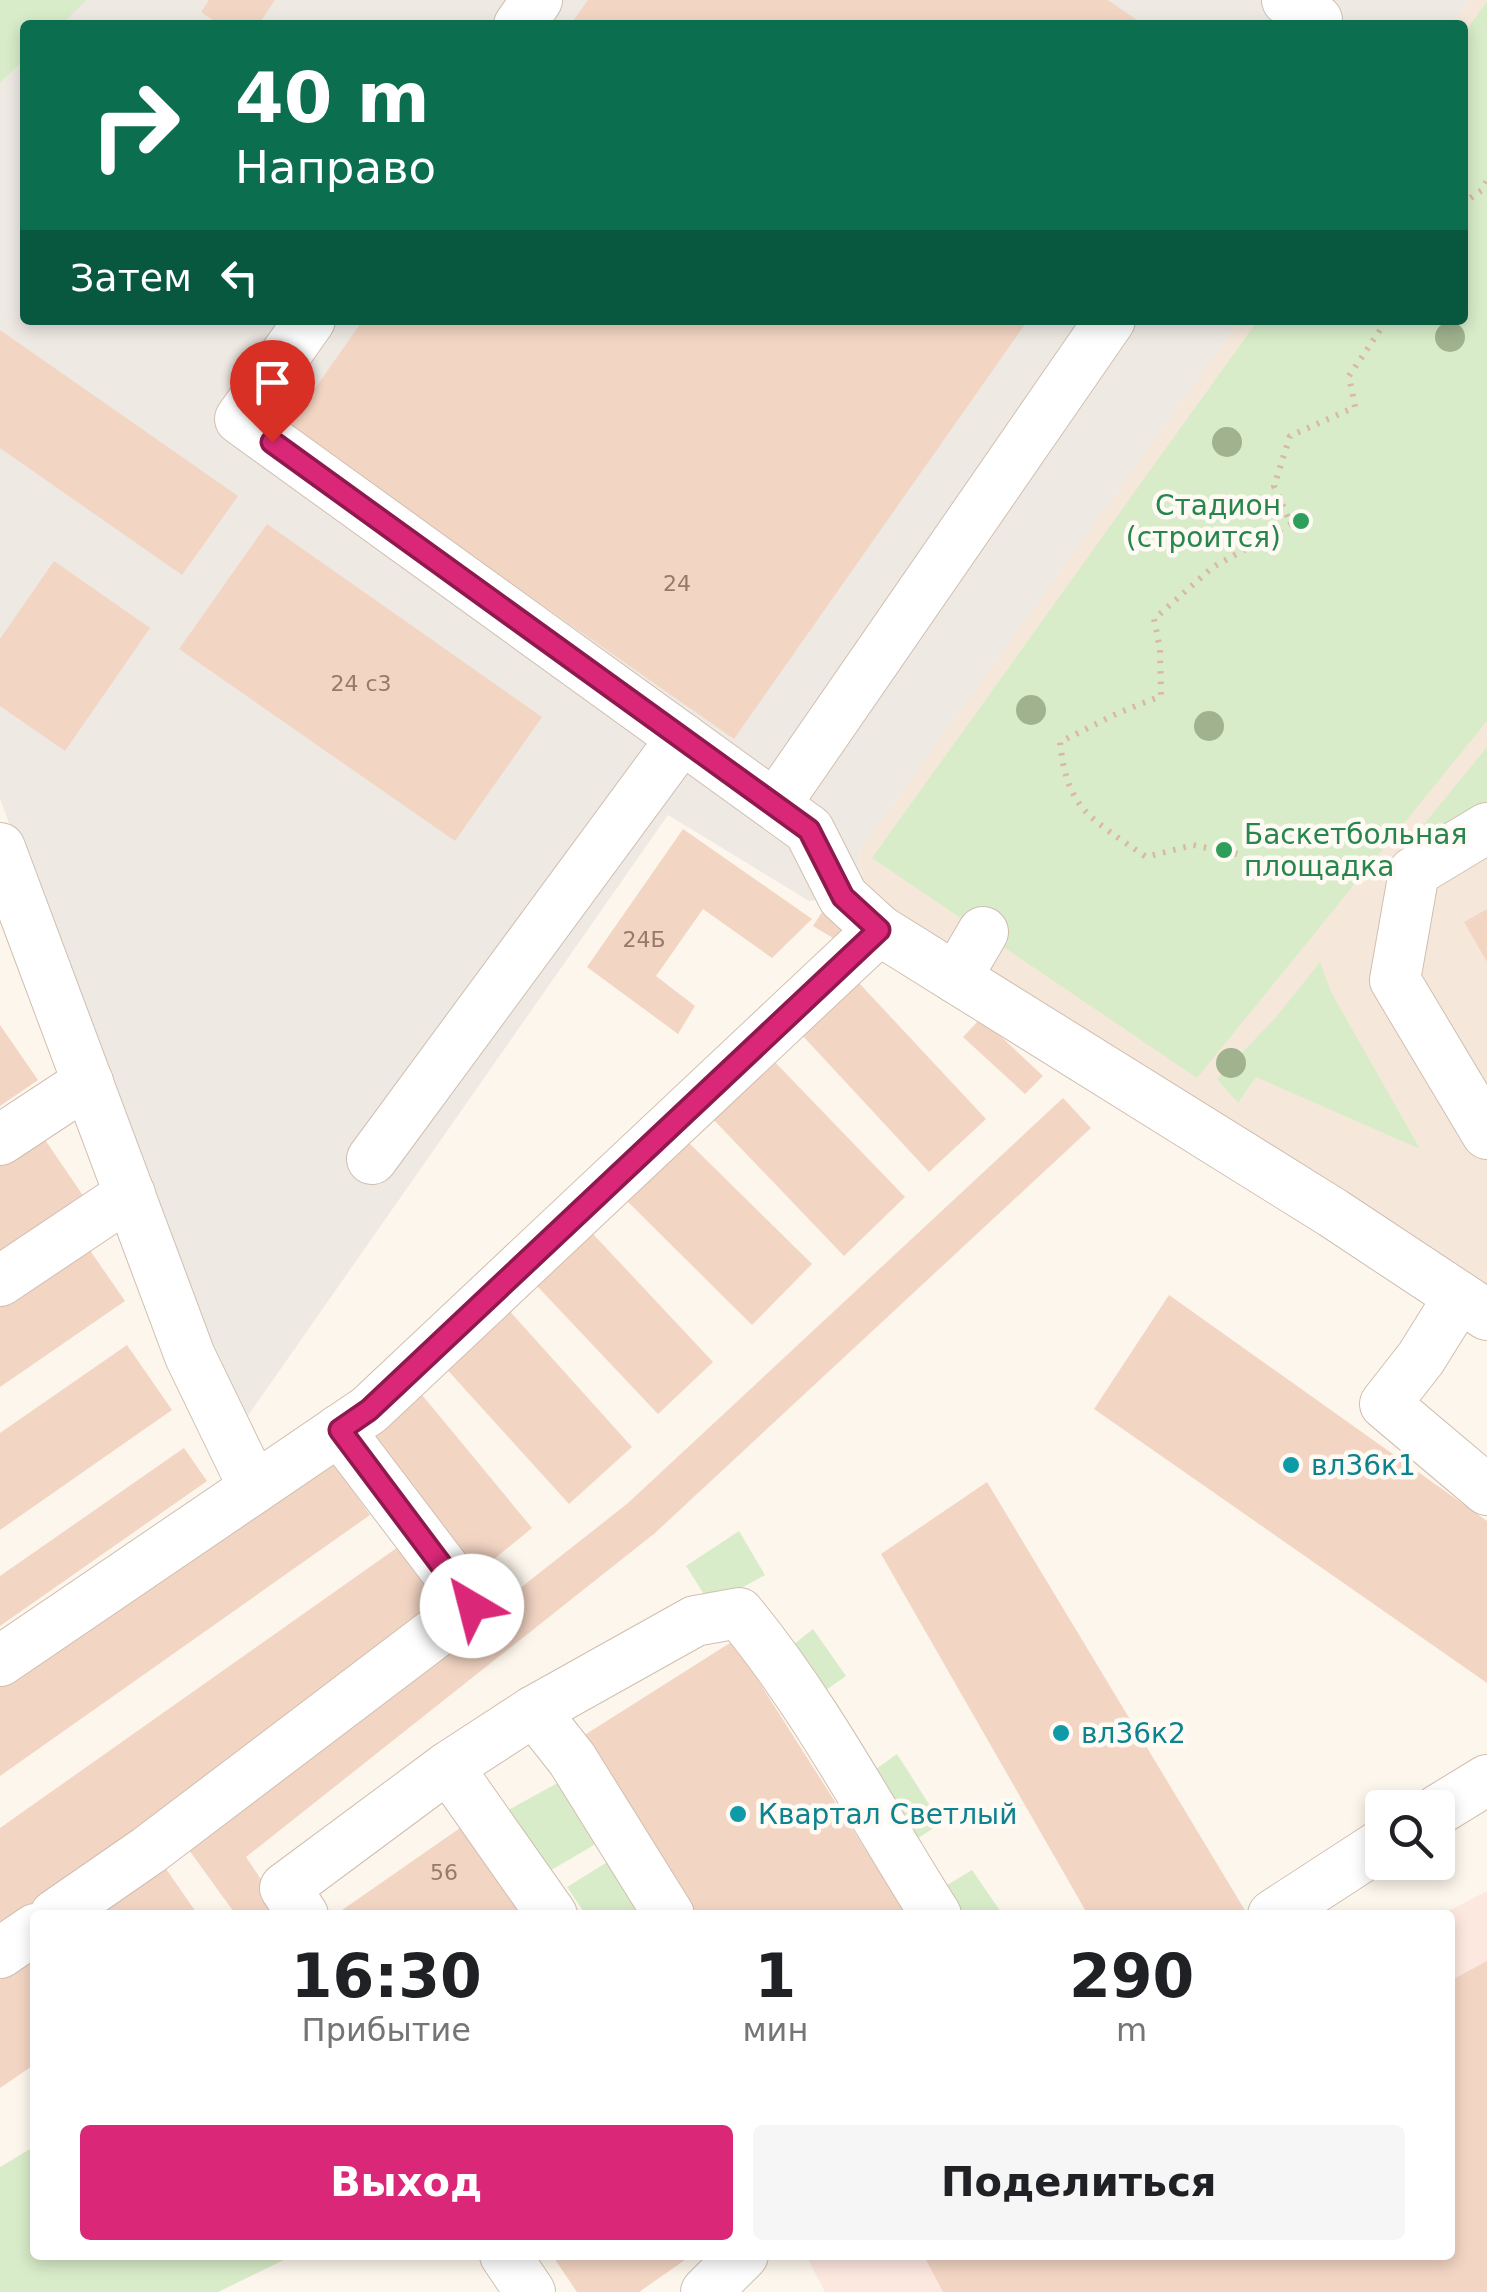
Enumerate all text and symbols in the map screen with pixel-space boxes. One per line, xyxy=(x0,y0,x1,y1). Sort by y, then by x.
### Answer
text: 40 m xyxy=(235,57,430,139)
icon: right xyxy=(70,60,200,190)
text: Направо xyxy=(235,141,436,194)
icon: left xyxy=(212,250,267,305)
text: Затем xyxy=(70,256,192,300)
pin xyxy=(230,340,315,443)
icon: arrive xyxy=(245,355,300,410)
place label: Стадион (строится) xyxy=(1126,489,1281,554)
marker: Стадион (строится) xyxy=(1290,510,1312,532)
house number: 24 xyxy=(663,571,691,596)
house number: 24 с3 xyxy=(330,671,392,696)
place label: Баскетбольная площадка xyxy=(1244,818,1467,883)
marker: Баскетбольная площадка xyxy=(1213,839,1235,861)
house number: 24Б xyxy=(622,927,666,952)
place label: вл36к1 xyxy=(1311,1449,1416,1482)
marker: вл36к1 xyxy=(1280,1454,1302,1476)
position arrow xyxy=(420,1554,524,1658)
place label: вл36к2 xyxy=(1081,1717,1186,1750)
marker: вл36к2 xyxy=(1050,1722,1072,1744)
map controls xyxy=(1365,1790,1455,1880)
button: search xyxy=(1365,1790,1455,1880)
place label: Квартал Светлый xyxy=(758,1798,1017,1831)
marker: Квартал Светлый xyxy=(727,1803,749,1825)
house number: 56 xyxy=(430,1860,458,1885)
text: 16:30 xyxy=(291,1941,482,2011)
text: 1 xyxy=(754,1941,796,2011)
text: 290 xyxy=(1069,1941,1194,2011)
text: Прибытие xyxy=(302,2011,471,2049)
text: мин xyxy=(742,2011,808,2049)
text: m xyxy=(1116,2011,1147,2049)
button: Выход xyxy=(80,2125,733,2240)
button: Поделиться xyxy=(753,2125,1405,2240)

